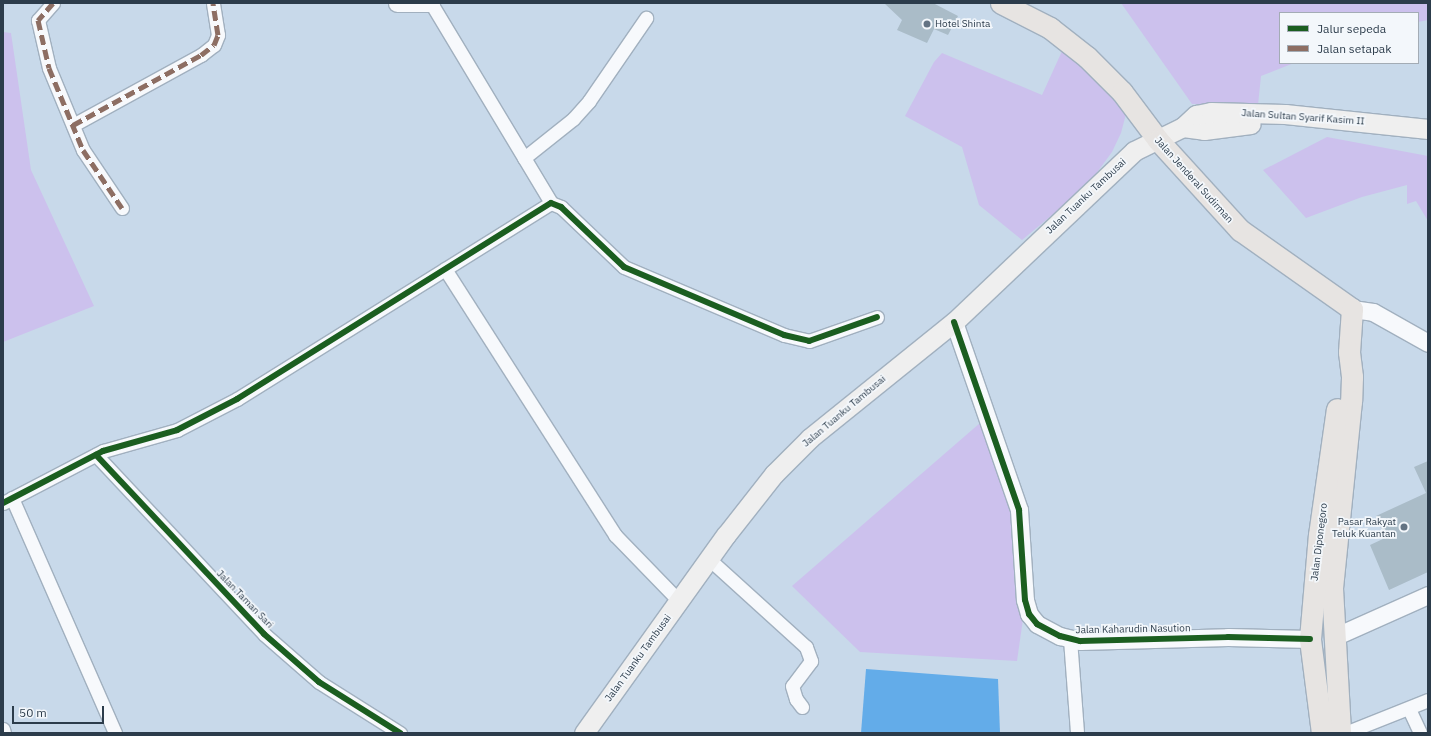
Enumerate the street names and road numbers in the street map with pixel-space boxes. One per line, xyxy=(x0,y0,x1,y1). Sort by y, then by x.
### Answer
street label: Jalan Sultan Syarif Kasim II xyxy=(1241,107,1365,127)
street label: Jalan Jenderal Sudirman xyxy=(1152,135,1236,225)
street label: Jalan Tuanku Tambusai xyxy=(1044,156,1128,236)
street label: Jalan Tuanku Tambusai xyxy=(800,373,888,449)
street label: Jalan Diponegoro xyxy=(1308,502,1330,582)
street label: Jalan Taman Sari xyxy=(214,567,276,631)
street label: Jalan Tuanku Tambusai xyxy=(602,612,674,704)
street label: Jalan Kaharudin Nasution xyxy=(1075,622,1191,636)

